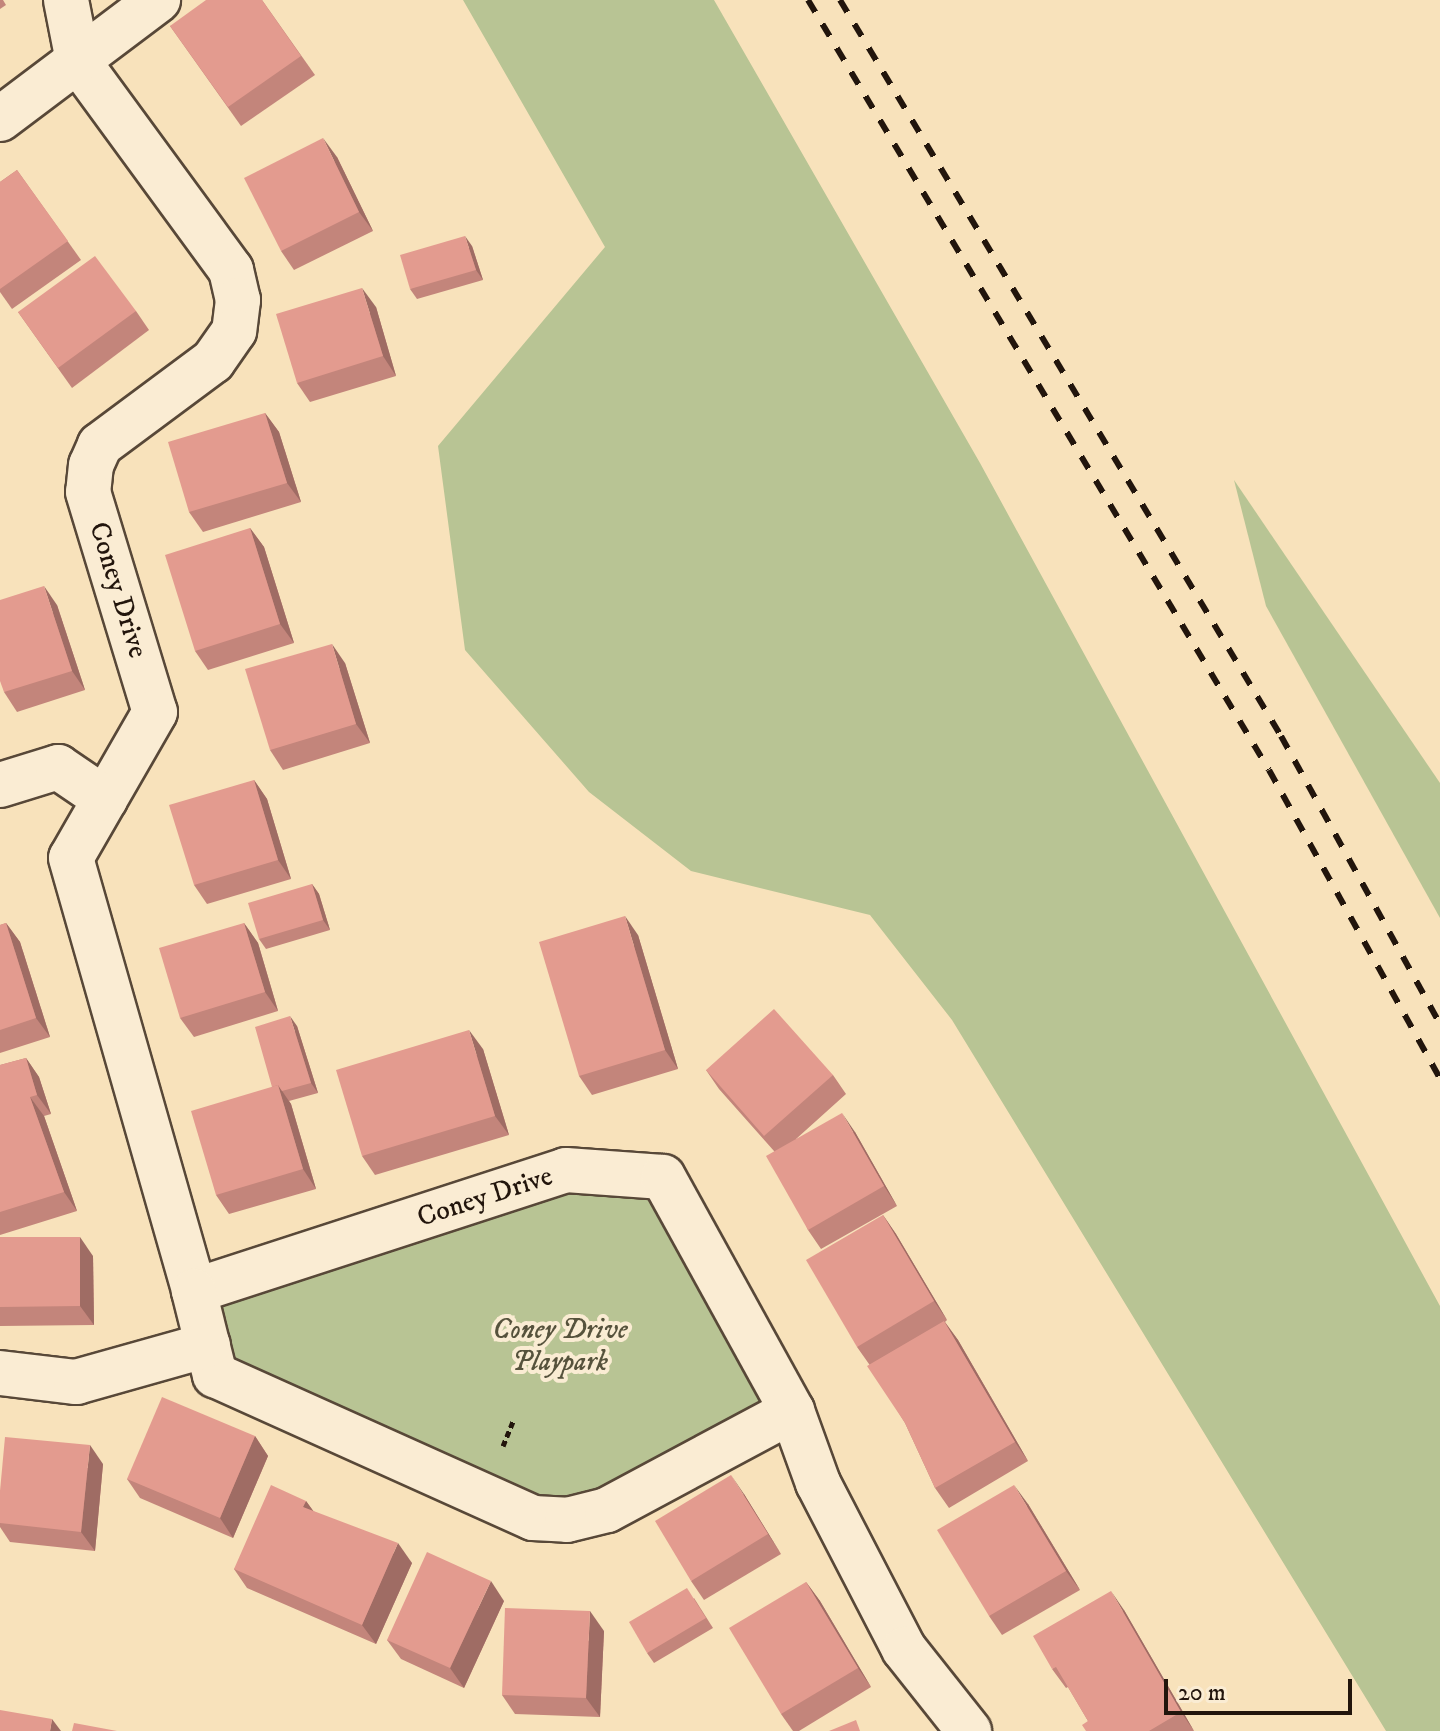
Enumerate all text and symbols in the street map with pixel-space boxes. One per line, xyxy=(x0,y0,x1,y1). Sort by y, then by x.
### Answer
street label: Coney Drive xyxy=(81,518,155,662)
street label: Coney Drive xyxy=(413,1159,557,1235)
park label: Coney Drive Playpark xyxy=(493,1313,627,1379)
scale bar xyxy=(1168,1663,1356,1713)
text: 20 m xyxy=(1178,1678,1226,1708)

